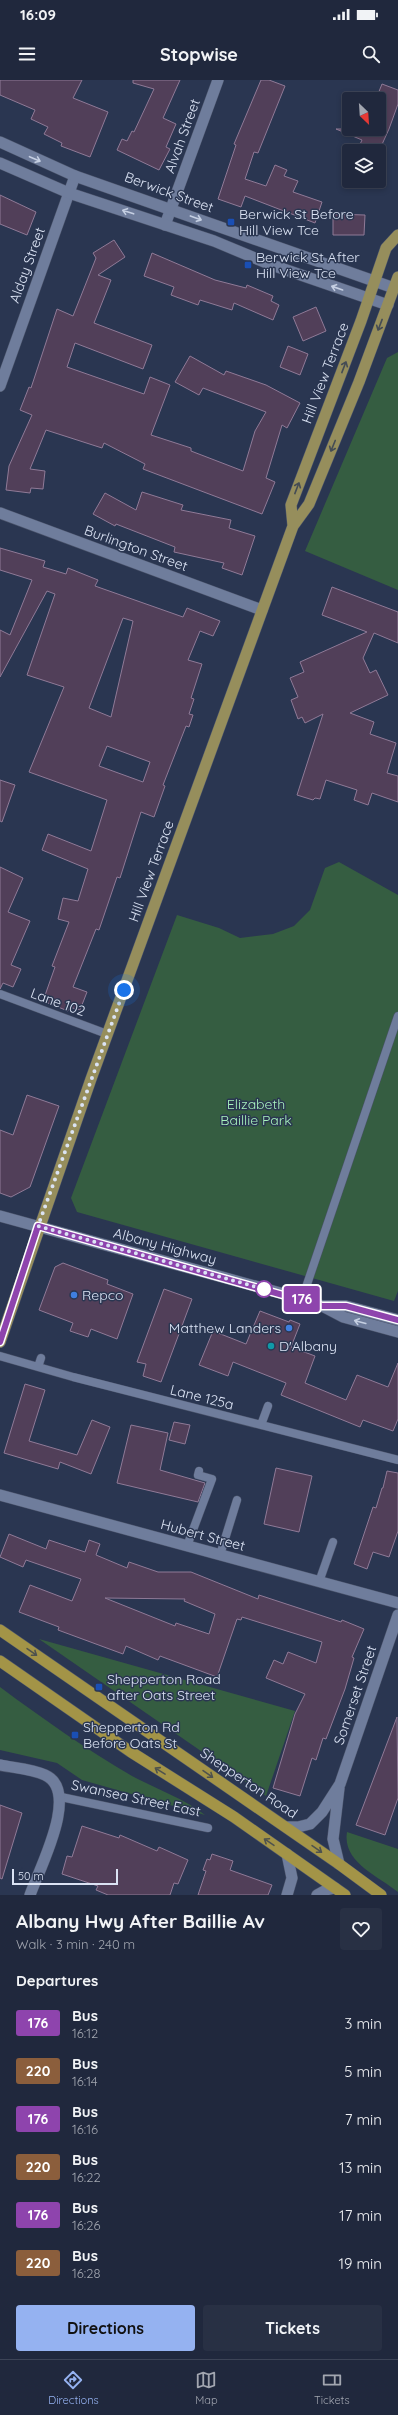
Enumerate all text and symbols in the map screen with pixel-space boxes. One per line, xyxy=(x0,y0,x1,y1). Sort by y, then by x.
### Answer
text: 16:09 xyxy=(20,5,56,24)
icon: menu xyxy=(16,43,38,65)
text: Stopwise xyxy=(160,43,238,66)
icon: search xyxy=(360,43,382,65)
north arrow xyxy=(342,92,386,136)
map controls xyxy=(342,92,386,188)
street label: Alvah Street xyxy=(160,96,204,176)
button: layers xyxy=(342,144,386,188)
one-way arrow xyxy=(28,156,40,163)
street label: Berwick Street xyxy=(122,168,216,217)
place label: Berwick St Before Hill View Tce xyxy=(239,205,354,239)
one-way arrow xyxy=(123,208,135,216)
one-way arrow xyxy=(190,215,203,222)
marker: Berwick St Before Hill View Tce xyxy=(226,217,236,227)
street label: Alday Street xyxy=(5,225,49,305)
place label: Berwick St After Hill View Tce xyxy=(256,248,360,282)
marker: Berwick St After Hill View Tce xyxy=(243,260,253,270)
one-way arrow xyxy=(332,284,344,292)
one-way arrow xyxy=(376,318,384,330)
street label: Hill View Terrace xyxy=(297,320,353,426)
one-way arrow xyxy=(340,361,348,373)
one-way arrow xyxy=(329,439,336,451)
one-way arrow xyxy=(294,483,302,495)
street label: Burlington Street xyxy=(82,521,190,575)
street label: Hill View Terrace xyxy=(124,818,178,924)
your location xyxy=(114,980,134,1000)
street label: Lane 102 xyxy=(28,984,88,1020)
park label: Elizabeth Baillie Park xyxy=(220,1095,292,1129)
street label: Albany Highway xyxy=(112,1224,218,1268)
unlabelled marker xyxy=(255,1280,273,1298)
place label: Repco xyxy=(82,1286,123,1304)
line badge: 176 xyxy=(279,1286,325,1312)
marker: Repco xyxy=(69,1290,79,1300)
text: 176 xyxy=(292,1290,312,1308)
one-way arrow xyxy=(354,1318,367,1325)
place label: Matthew Landers xyxy=(169,1319,281,1337)
marker: Matthew Landers xyxy=(284,1323,294,1333)
place label: D'Albany xyxy=(279,1337,337,1355)
marker: D'Albany xyxy=(266,1341,276,1351)
street label: Lane 125a xyxy=(168,1380,236,1414)
street label: Hubert Street xyxy=(159,1515,247,1555)
street label: Somerset Street xyxy=(330,1643,380,1747)
one-way arrow xyxy=(26,1648,37,1656)
place label: Shepperton Road after Oats Street xyxy=(107,1670,221,1704)
marker: Shepperton Road after Oats Street xyxy=(94,1682,104,1692)
place label: Shepperton Rd Before Oats St xyxy=(83,1718,180,1752)
marker: Shepperton Rd Before Oats St xyxy=(70,1730,80,1740)
street label: Shepperton Road xyxy=(197,1744,301,1822)
one-way arrow xyxy=(155,1767,166,1775)
one-way arrow xyxy=(202,1770,213,1778)
street label: Swansea Street East xyxy=(70,1776,203,1821)
one-way arrow xyxy=(264,1838,275,1846)
one-way arrow xyxy=(312,1844,323,1853)
scale bar xyxy=(12,1867,118,1886)
text: 50 m xyxy=(18,1869,44,1883)
button: heart xyxy=(340,1908,382,1950)
text: Albany Hwy After Baillie Av xyxy=(16,1909,265,1933)
text: Walk · 3 min · 240 m xyxy=(16,1936,135,1952)
text: Departures xyxy=(16,1971,98,1990)
text: Bus xyxy=(72,2006,98,2025)
text: 176 xyxy=(28,2014,48,2032)
text: 3 min xyxy=(344,2014,382,2033)
text: 16:12 xyxy=(72,2025,98,2041)
text: Bus xyxy=(72,2054,98,2073)
text: 220 xyxy=(26,2062,50,2080)
text: 5 min xyxy=(344,2062,382,2081)
text: 16:14 xyxy=(72,2073,98,2089)
text: Bus xyxy=(72,2102,98,2121)
text: 176 xyxy=(28,2110,48,2128)
text: 7 min xyxy=(345,2110,382,2129)
text: 16:16 xyxy=(72,2121,98,2137)
text: Bus xyxy=(72,2150,98,2169)
text: 220 xyxy=(26,2158,50,2176)
text: 13 min xyxy=(339,2158,382,2177)
text: 16:22 xyxy=(72,2169,101,2185)
text: Bus xyxy=(72,2198,98,2217)
text: 176 xyxy=(28,2206,48,2224)
text: 17 min xyxy=(339,2206,382,2225)
text: 16:26 xyxy=(72,2217,100,2233)
text: Bus xyxy=(72,2246,98,2265)
text: 220 xyxy=(26,2254,50,2272)
text: 19 min xyxy=(338,2254,382,2273)
text: 16:28 xyxy=(72,2265,100,2281)
button: Directions xyxy=(16,2305,195,2351)
button: Tickets xyxy=(203,2305,382,2351)
tab: Directions xyxy=(48,2369,99,2407)
tab: Map xyxy=(195,2369,218,2407)
tab: Tickets xyxy=(314,2369,350,2407)

